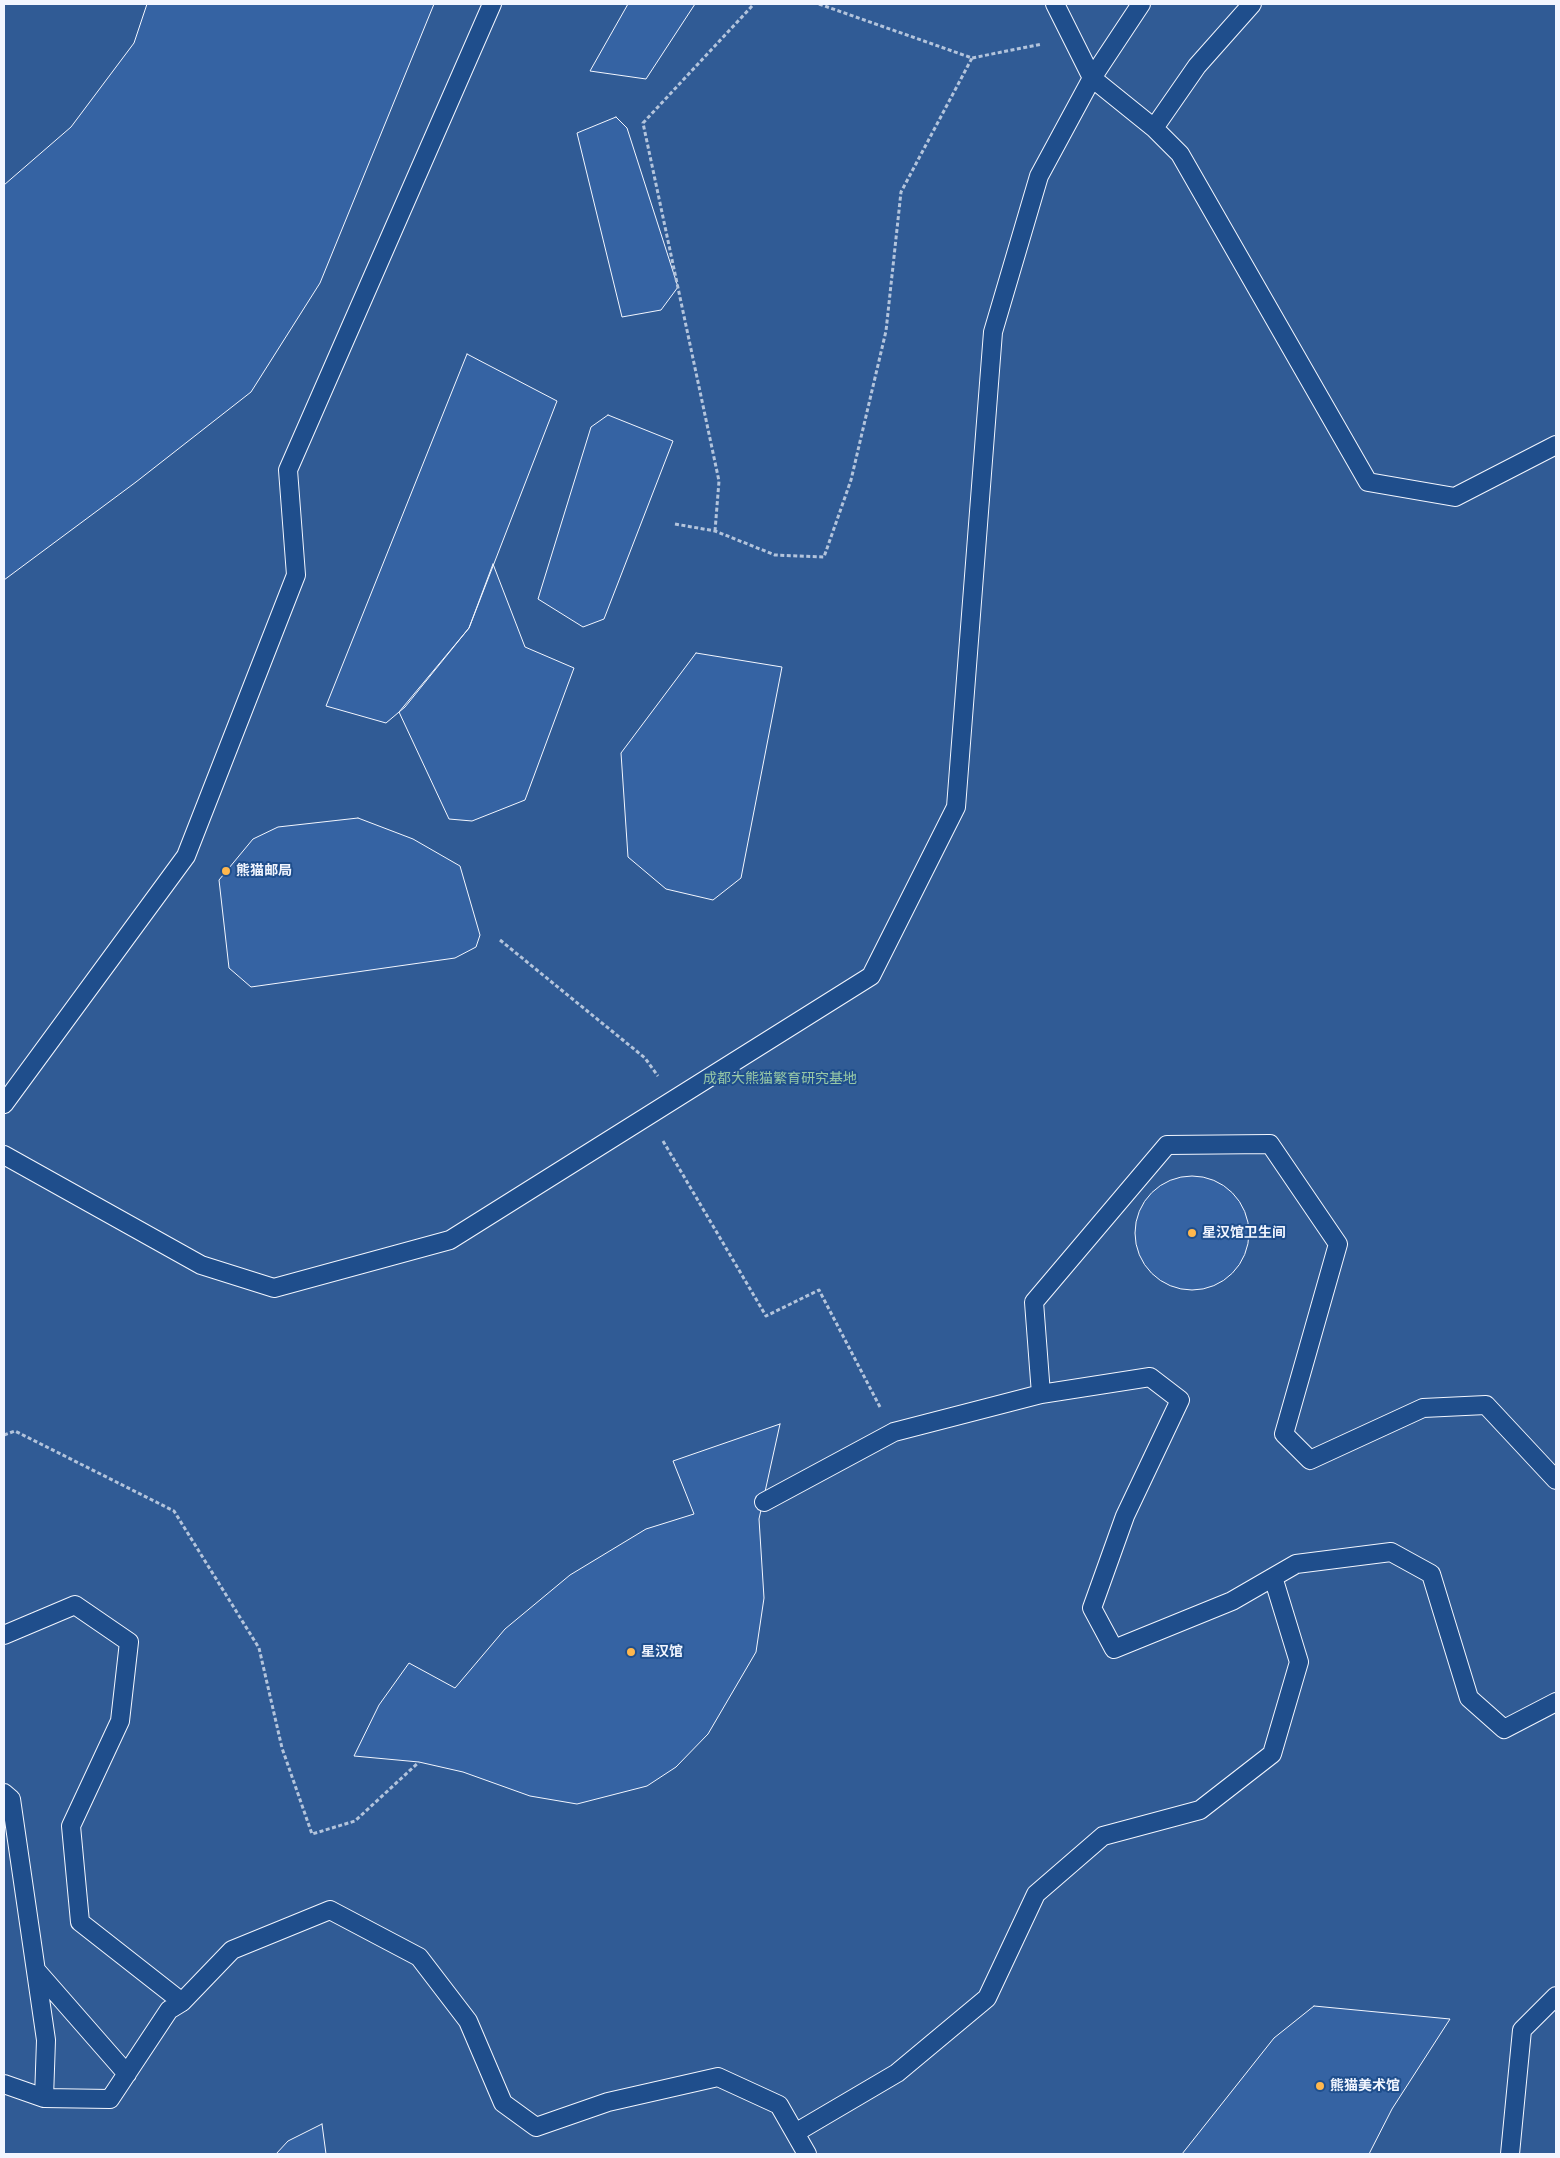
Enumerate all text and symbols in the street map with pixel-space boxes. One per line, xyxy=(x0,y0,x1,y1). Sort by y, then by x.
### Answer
place label: 熊猫邮局 xyxy=(236,863,292,879)
marker: 熊猫邮局 xyxy=(220,865,232,877)
park label: 成都大熊猫繁育研究基地 xyxy=(703,1071,857,1087)
place label: 星汉馆卫生间 xyxy=(1202,1225,1286,1241)
marker: 星汉馆卫生间 xyxy=(1186,1227,1198,1239)
place label: 星汉馆 xyxy=(641,1644,683,1660)
marker: 星汉馆 xyxy=(625,1646,637,1658)
place label: 熊猫美术馆 xyxy=(1330,2078,1400,2094)
marker: 熊猫美术馆 xyxy=(1314,2080,1326,2092)

